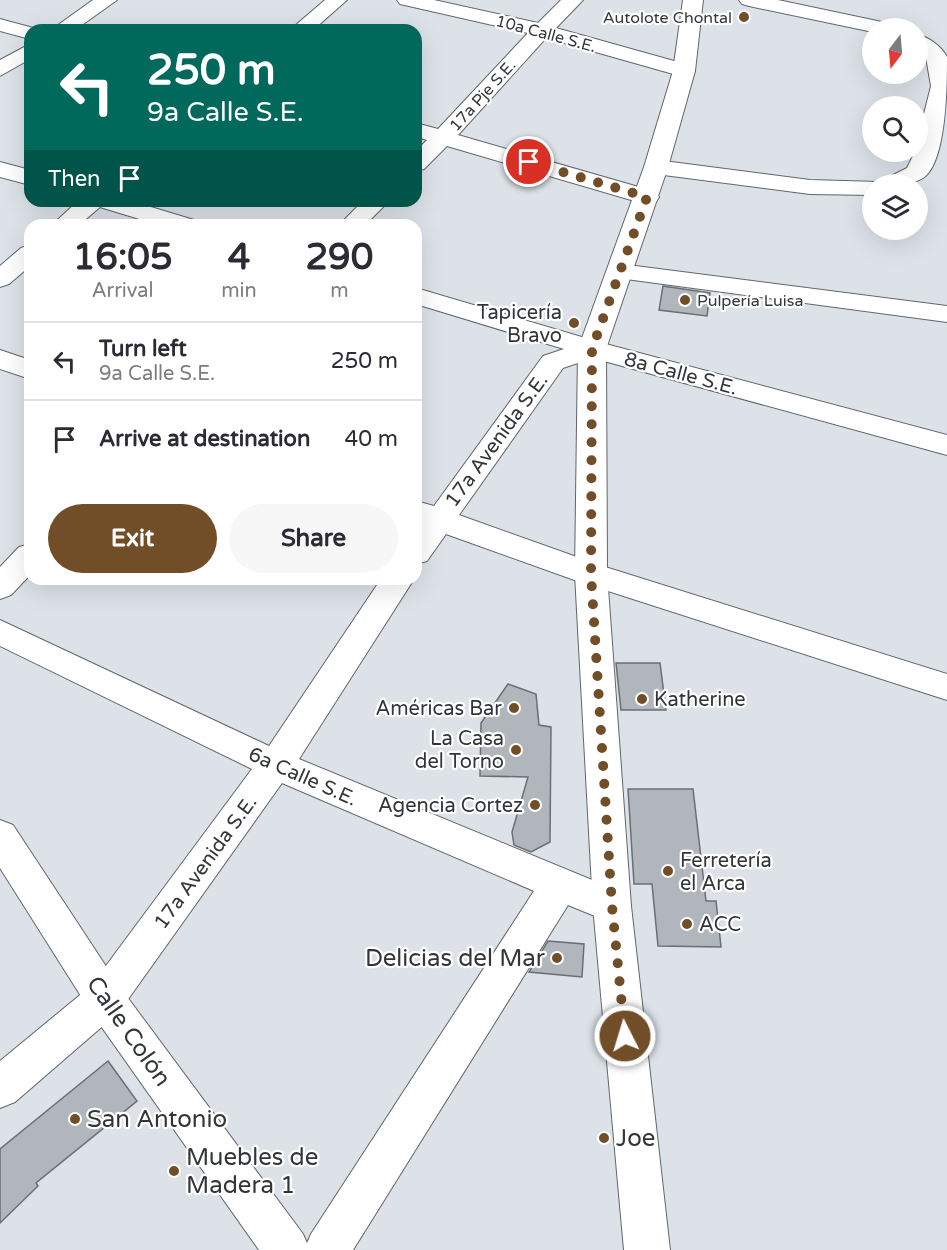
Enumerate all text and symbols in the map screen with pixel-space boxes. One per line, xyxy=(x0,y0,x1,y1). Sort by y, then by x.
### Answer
place label: Autolote Chontal xyxy=(603,8,732,28)
marker: Autolote Chontal xyxy=(737,10,751,24)
street label: 10a Calle S.E. xyxy=(493,11,598,57)
north arrow xyxy=(862,18,928,84)
map controls xyxy=(862,18,928,240)
text: 250 m xyxy=(147,45,276,96)
icon: left xyxy=(48,48,126,126)
street label: 17a Pje S.E. xyxy=(445,56,520,136)
text: 9a Calle S.E. xyxy=(147,96,304,129)
button: search xyxy=(862,96,928,162)
pin xyxy=(503,136,554,187)
icon: arrive xyxy=(512,145,545,178)
icon: arrive xyxy=(113,162,146,195)
text: Then xyxy=(48,166,101,192)
button: layers xyxy=(862,174,928,240)
text: 16:05 xyxy=(73,236,173,279)
text: 4 xyxy=(228,236,250,279)
text: 290 xyxy=(305,236,373,279)
text: Arrival xyxy=(92,279,154,303)
text: min xyxy=(221,279,257,303)
text: m xyxy=(330,279,349,303)
place label: Pulpería Luisa xyxy=(697,291,803,311)
marker: Pulpería Luisa xyxy=(678,293,692,307)
place label: Tapicería Bravo xyxy=(477,301,562,348)
marker: Tapicería Bravo xyxy=(567,316,581,330)
text: Turn left xyxy=(99,336,187,362)
icon: left xyxy=(48,345,81,378)
street label: 8a Calle S.E. xyxy=(622,347,740,401)
text: 250 m xyxy=(331,348,398,374)
text: 9a Calle S.E. xyxy=(99,362,215,386)
street label: 17a Avenida S.E. xyxy=(440,369,553,512)
icon: arrive xyxy=(48,423,81,456)
text: Arrive at destination xyxy=(99,426,310,452)
text: 40 m xyxy=(344,426,398,452)
button: Exit xyxy=(48,504,217,573)
button: Share xyxy=(229,504,398,573)
place label: Katherine xyxy=(654,688,746,712)
marker: Katherine xyxy=(635,692,649,706)
place label: Américas Bar xyxy=(375,697,502,721)
marker: Américas Bar xyxy=(507,701,521,715)
place label: La Casa del Torno xyxy=(415,727,504,774)
street label: 6a Calle S.E. xyxy=(245,742,361,811)
marker: La Casa del Torno xyxy=(509,743,523,757)
street label: 17a Avenida S.E. xyxy=(149,791,262,934)
place label: Agencia Cortez xyxy=(378,794,523,818)
marker: Agencia Cortez xyxy=(528,798,542,812)
place label: Ferretería el Arca xyxy=(680,849,772,896)
marker: Ferretería el Arca xyxy=(661,864,675,878)
place label: ACC xyxy=(699,913,741,937)
marker: ACC xyxy=(680,917,694,931)
place label: Delicias del Mar xyxy=(365,944,546,973)
marker: Delicias del Mar xyxy=(550,951,564,965)
street label: Calle Colón xyxy=(80,971,177,1092)
position arrow xyxy=(593,1004,657,1068)
place label: San Antonio xyxy=(87,1105,227,1134)
marker: San Antonio xyxy=(68,1112,82,1126)
place label: Joe xyxy=(616,1124,655,1153)
marker: Joe xyxy=(597,1131,611,1145)
place label: Muebles de Madera 1 xyxy=(186,1143,318,1200)
marker: Muebles de Madera 1 xyxy=(167,1164,181,1178)

